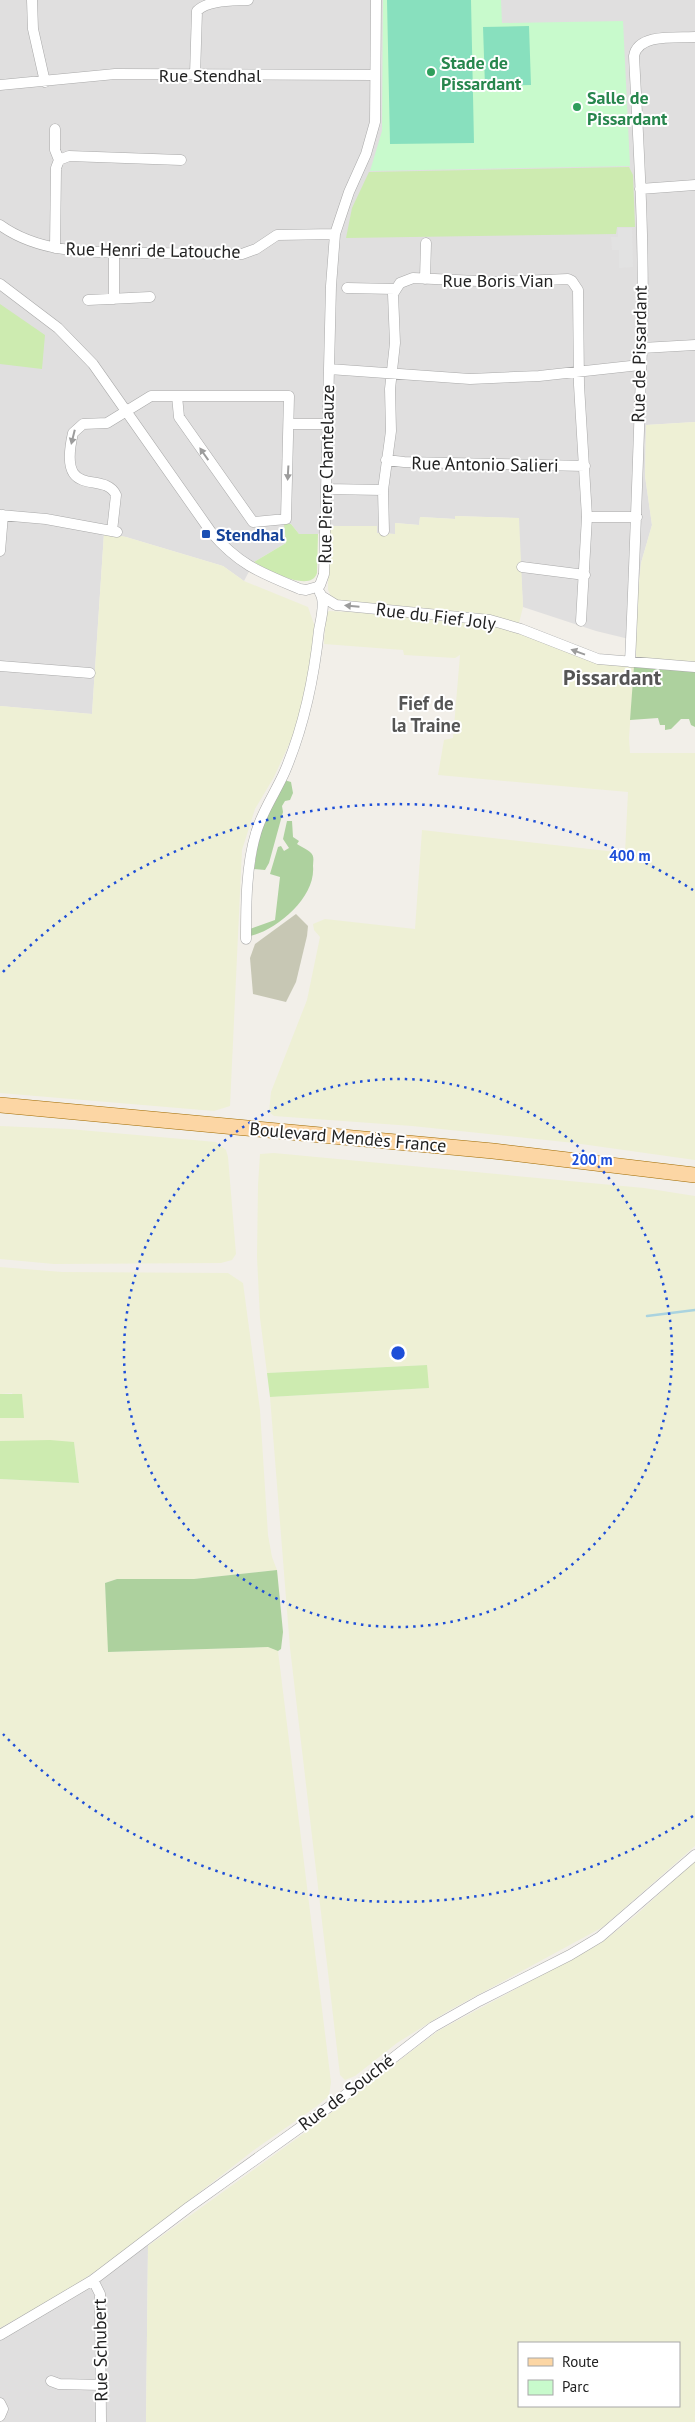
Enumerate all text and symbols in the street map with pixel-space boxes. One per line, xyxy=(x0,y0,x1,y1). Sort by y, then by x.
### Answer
place label: Stade de Pissardant xyxy=(441,51,522,95)
street label: Rue Stendhal xyxy=(159,64,262,87)
marker: Stade de Pissardant xyxy=(425,66,437,78)
place label: Salle de Pissardant xyxy=(587,86,668,130)
marker: Salle de Pissardant xyxy=(571,101,583,113)
street label: Rue Henri de Latouche xyxy=(65,237,241,263)
street label: Rue Boris Vian xyxy=(443,269,553,292)
street label: Rue de Pissardant xyxy=(626,285,652,423)
street label: Rue Pierre Chantelauze xyxy=(313,384,339,564)
one-way arrow xyxy=(69,430,77,445)
one-way arrow xyxy=(200,447,210,460)
street label: Rue Antonio Salieri xyxy=(411,451,559,477)
one-way arrow xyxy=(283,465,291,481)
place label: Stendhal xyxy=(216,523,285,546)
marker: Stendhal xyxy=(200,528,212,540)
street label: Rue du Fief Joly xyxy=(375,597,498,635)
one-way arrow xyxy=(343,602,359,610)
one-way arrow xyxy=(570,648,585,656)
district label: Pissardant xyxy=(563,663,661,691)
district label: Fief de la Traine xyxy=(391,691,461,737)
text: 400 m xyxy=(609,846,651,865)
street label: Boulevard Mendès France xyxy=(249,1117,447,1157)
text: 200 m xyxy=(571,1150,613,1169)
centre of rings xyxy=(389,1344,407,1362)
street label: Rue de Souché xyxy=(294,2049,398,2135)
street label: Rue Schubert xyxy=(88,2298,112,2402)
legend xyxy=(518,2342,680,2407)
text: Route xyxy=(562,2352,599,2371)
text: Parc xyxy=(562,2377,589,2396)

